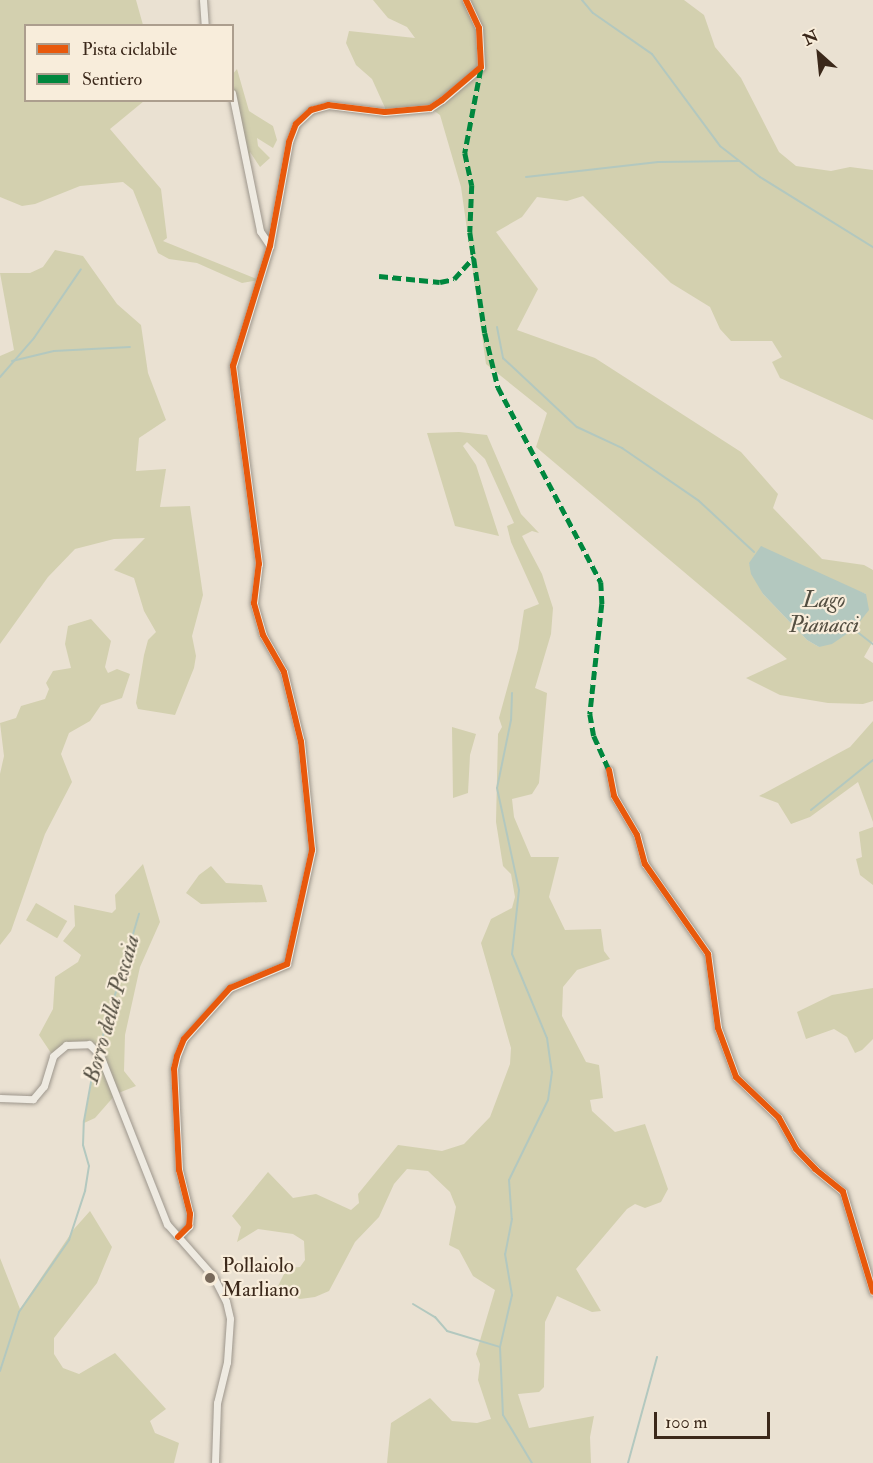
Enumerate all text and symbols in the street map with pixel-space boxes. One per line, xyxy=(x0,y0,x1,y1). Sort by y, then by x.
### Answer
legend xyxy=(24,24,234,102)
north arrow xyxy=(789,24,849,84)
text: N xyxy=(800,26,822,50)
text: Pista ciclabile xyxy=(82,38,177,61)
text: Sentiero xyxy=(82,68,142,91)
water label: Lago Pianacci xyxy=(789,587,859,638)
water label: Borro della Pescaia xyxy=(78,932,146,1086)
place label: Pollaiolo Marliano xyxy=(222,1253,299,1303)
marker: Pollaiolo Marliano xyxy=(203,1271,217,1285)
scale bar xyxy=(657,1400,772,1438)
text: 100 m xyxy=(665,1411,708,1434)

